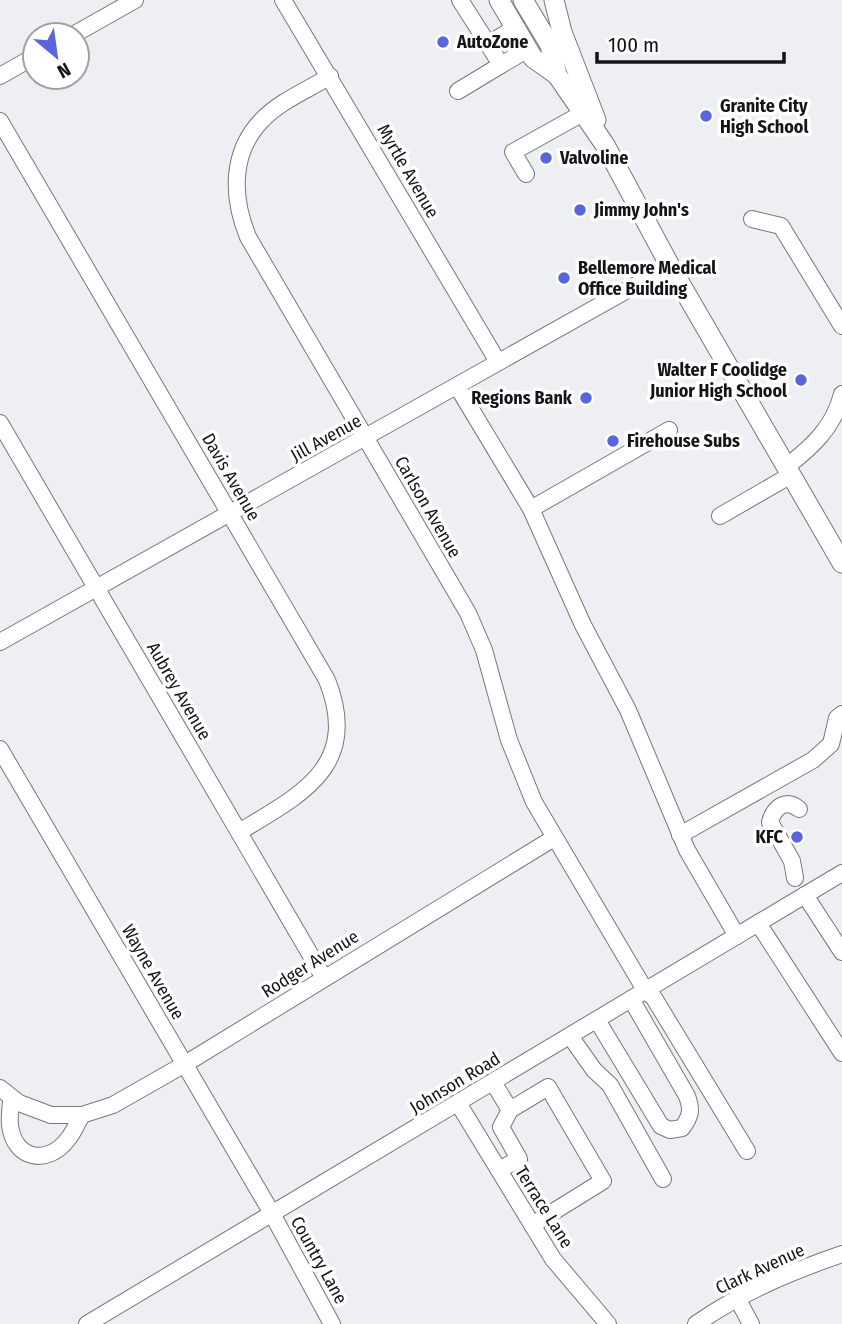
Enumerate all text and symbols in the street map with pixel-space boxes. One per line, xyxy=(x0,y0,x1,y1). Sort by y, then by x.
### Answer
north arrow xyxy=(21,21,91,91)
scale bar xyxy=(597,21,784,65)
place label: AutoZone xyxy=(456,31,528,53)
text: 100 m xyxy=(608,32,659,58)
marker: AutoZone xyxy=(435,34,451,50)
text: N xyxy=(53,58,75,83)
place label: Granite City High School xyxy=(720,95,808,138)
marker: Granite City High School xyxy=(698,108,714,124)
street label: Myrtle Avenue xyxy=(372,120,444,222)
place label: Valvoline xyxy=(559,147,628,169)
marker: Valvoline xyxy=(538,150,554,166)
place label: Jimmy John's xyxy=(593,199,689,221)
marker: Jimmy John's xyxy=(572,202,588,218)
place label: Bellemore Medical Office Building xyxy=(578,257,716,300)
marker: Bellemore Medical Office Building xyxy=(556,270,572,286)
place label: Walter F Coolidge Junior High School xyxy=(649,359,787,402)
marker: Walter F Coolidge Junior High School xyxy=(793,372,809,388)
place label: Regions Bank xyxy=(471,387,573,409)
marker: Regions Bank xyxy=(578,390,594,406)
street label: Jill Avenue xyxy=(287,410,365,466)
street label: Davis Avenue xyxy=(197,429,265,525)
place label: Firehouse Subs xyxy=(627,430,740,452)
marker: Firehouse Subs xyxy=(605,433,621,449)
street label: Carlson Avenue xyxy=(390,452,466,562)
street label: Aubrey Avenue xyxy=(142,638,216,744)
place label: KFC xyxy=(756,826,784,848)
marker: KFC xyxy=(789,829,805,845)
street label: Wayne Avenue xyxy=(117,921,189,1024)
street label: Rodger Avenue xyxy=(257,925,363,1003)
street label: Johnson Road xyxy=(406,1047,504,1119)
street label: Terrace Lane xyxy=(510,1162,578,1252)
street label: Country Lane xyxy=(286,1212,352,1308)
street label: Clark Avenue xyxy=(712,1239,808,1299)

